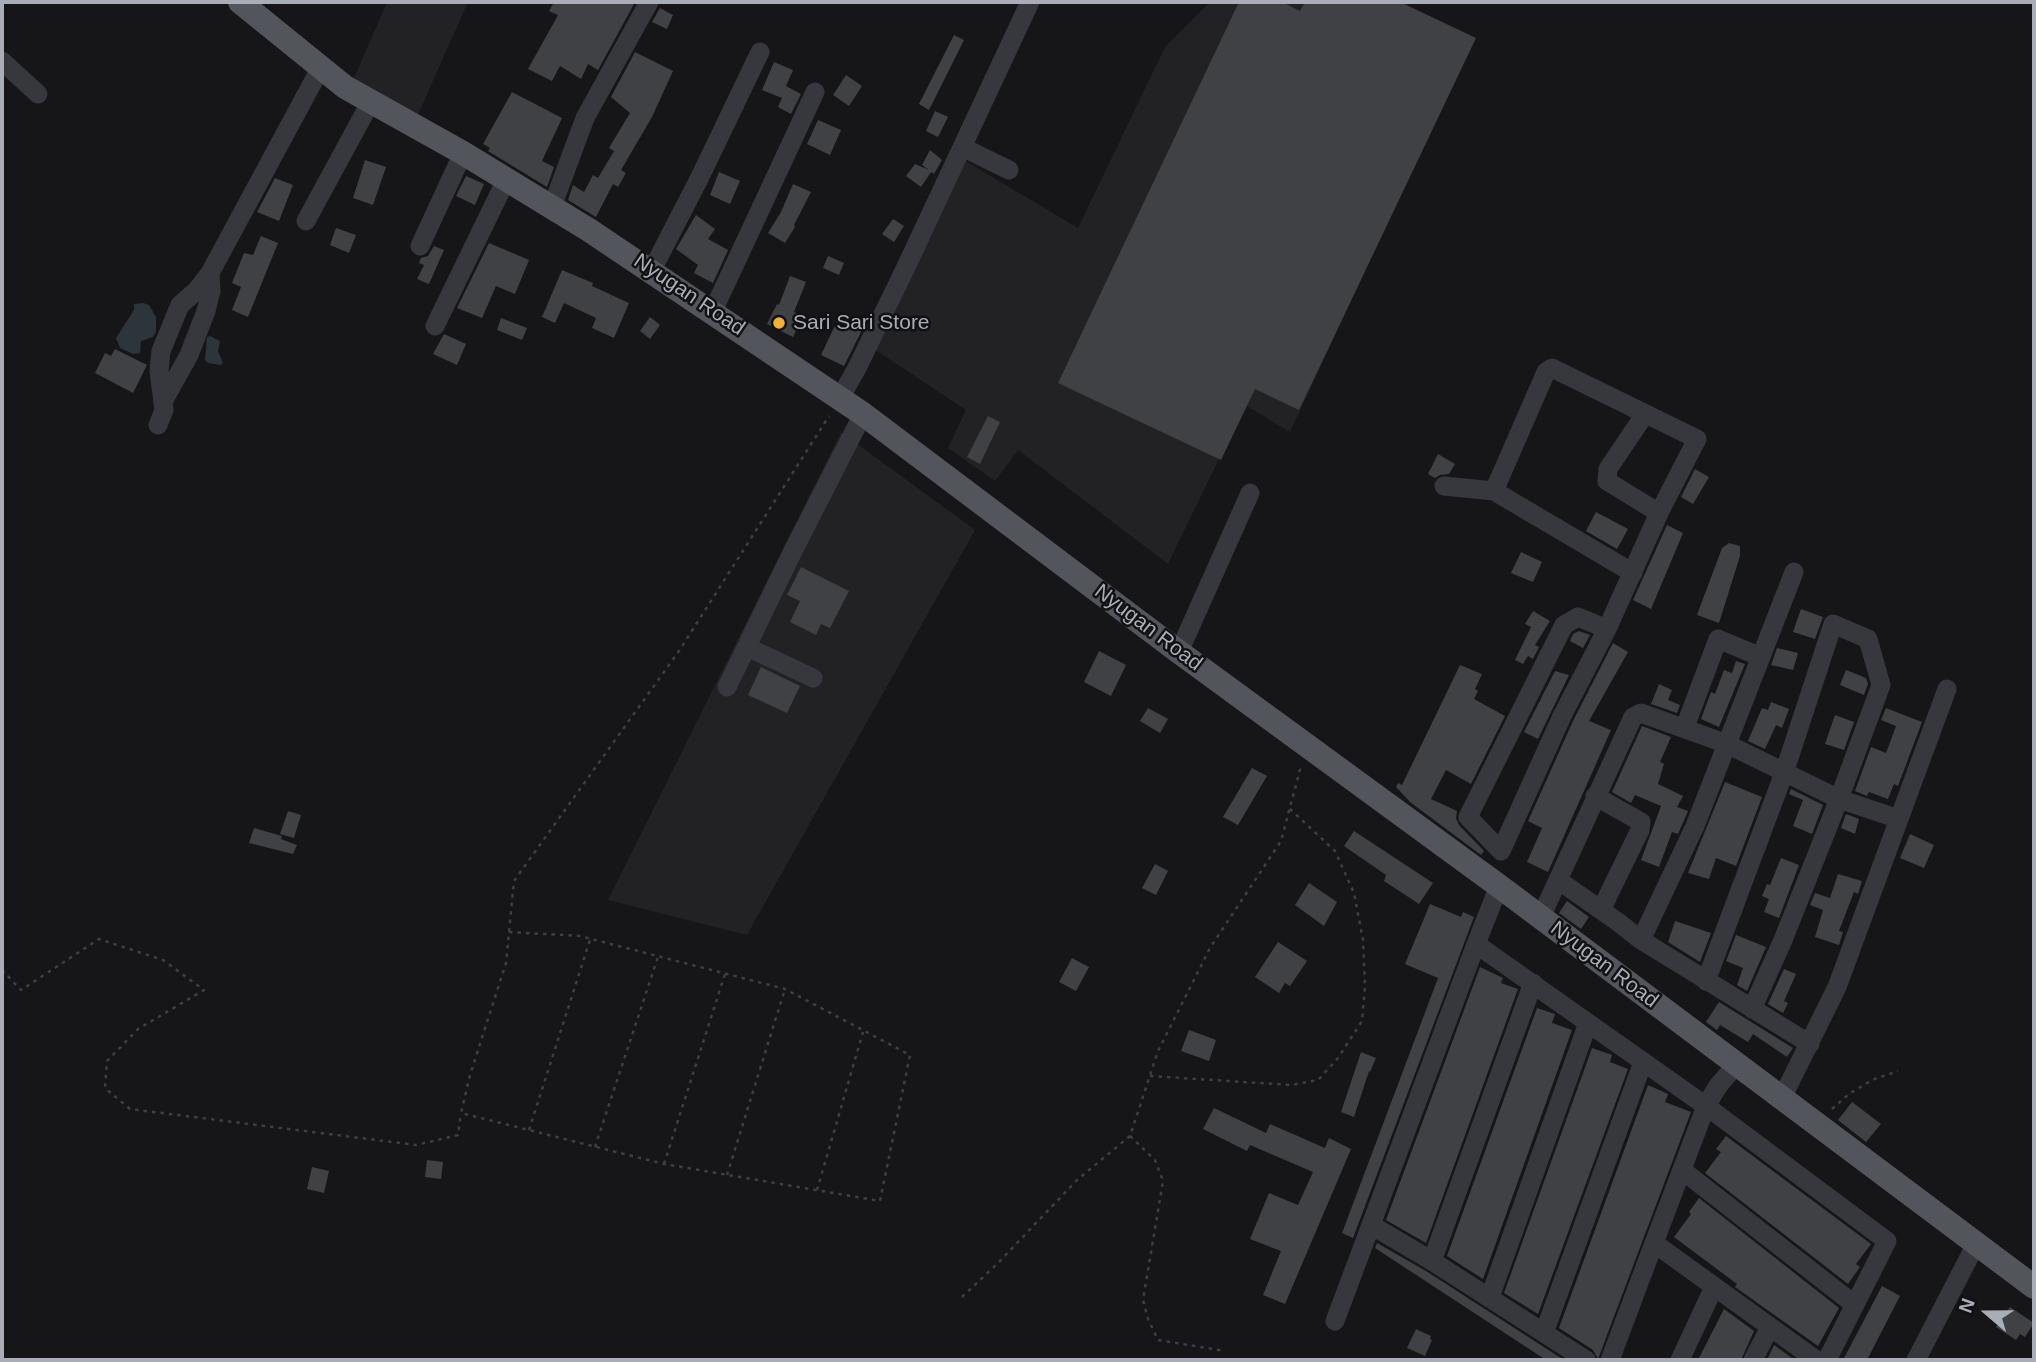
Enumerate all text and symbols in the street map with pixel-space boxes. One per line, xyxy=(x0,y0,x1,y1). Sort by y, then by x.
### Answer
street label: Nyugan Road xyxy=(629,249,749,341)
place label: Sari Sari Store xyxy=(793,310,930,336)
marker: Sari Sari Store xyxy=(771,315,787,331)
street label: Nyugan Road xyxy=(1089,579,1207,677)
street label: Nyugan Road xyxy=(1545,916,1663,1014)
north arrow xyxy=(1952,1278,2022,1348)
text: N xyxy=(1955,1296,1979,1316)

